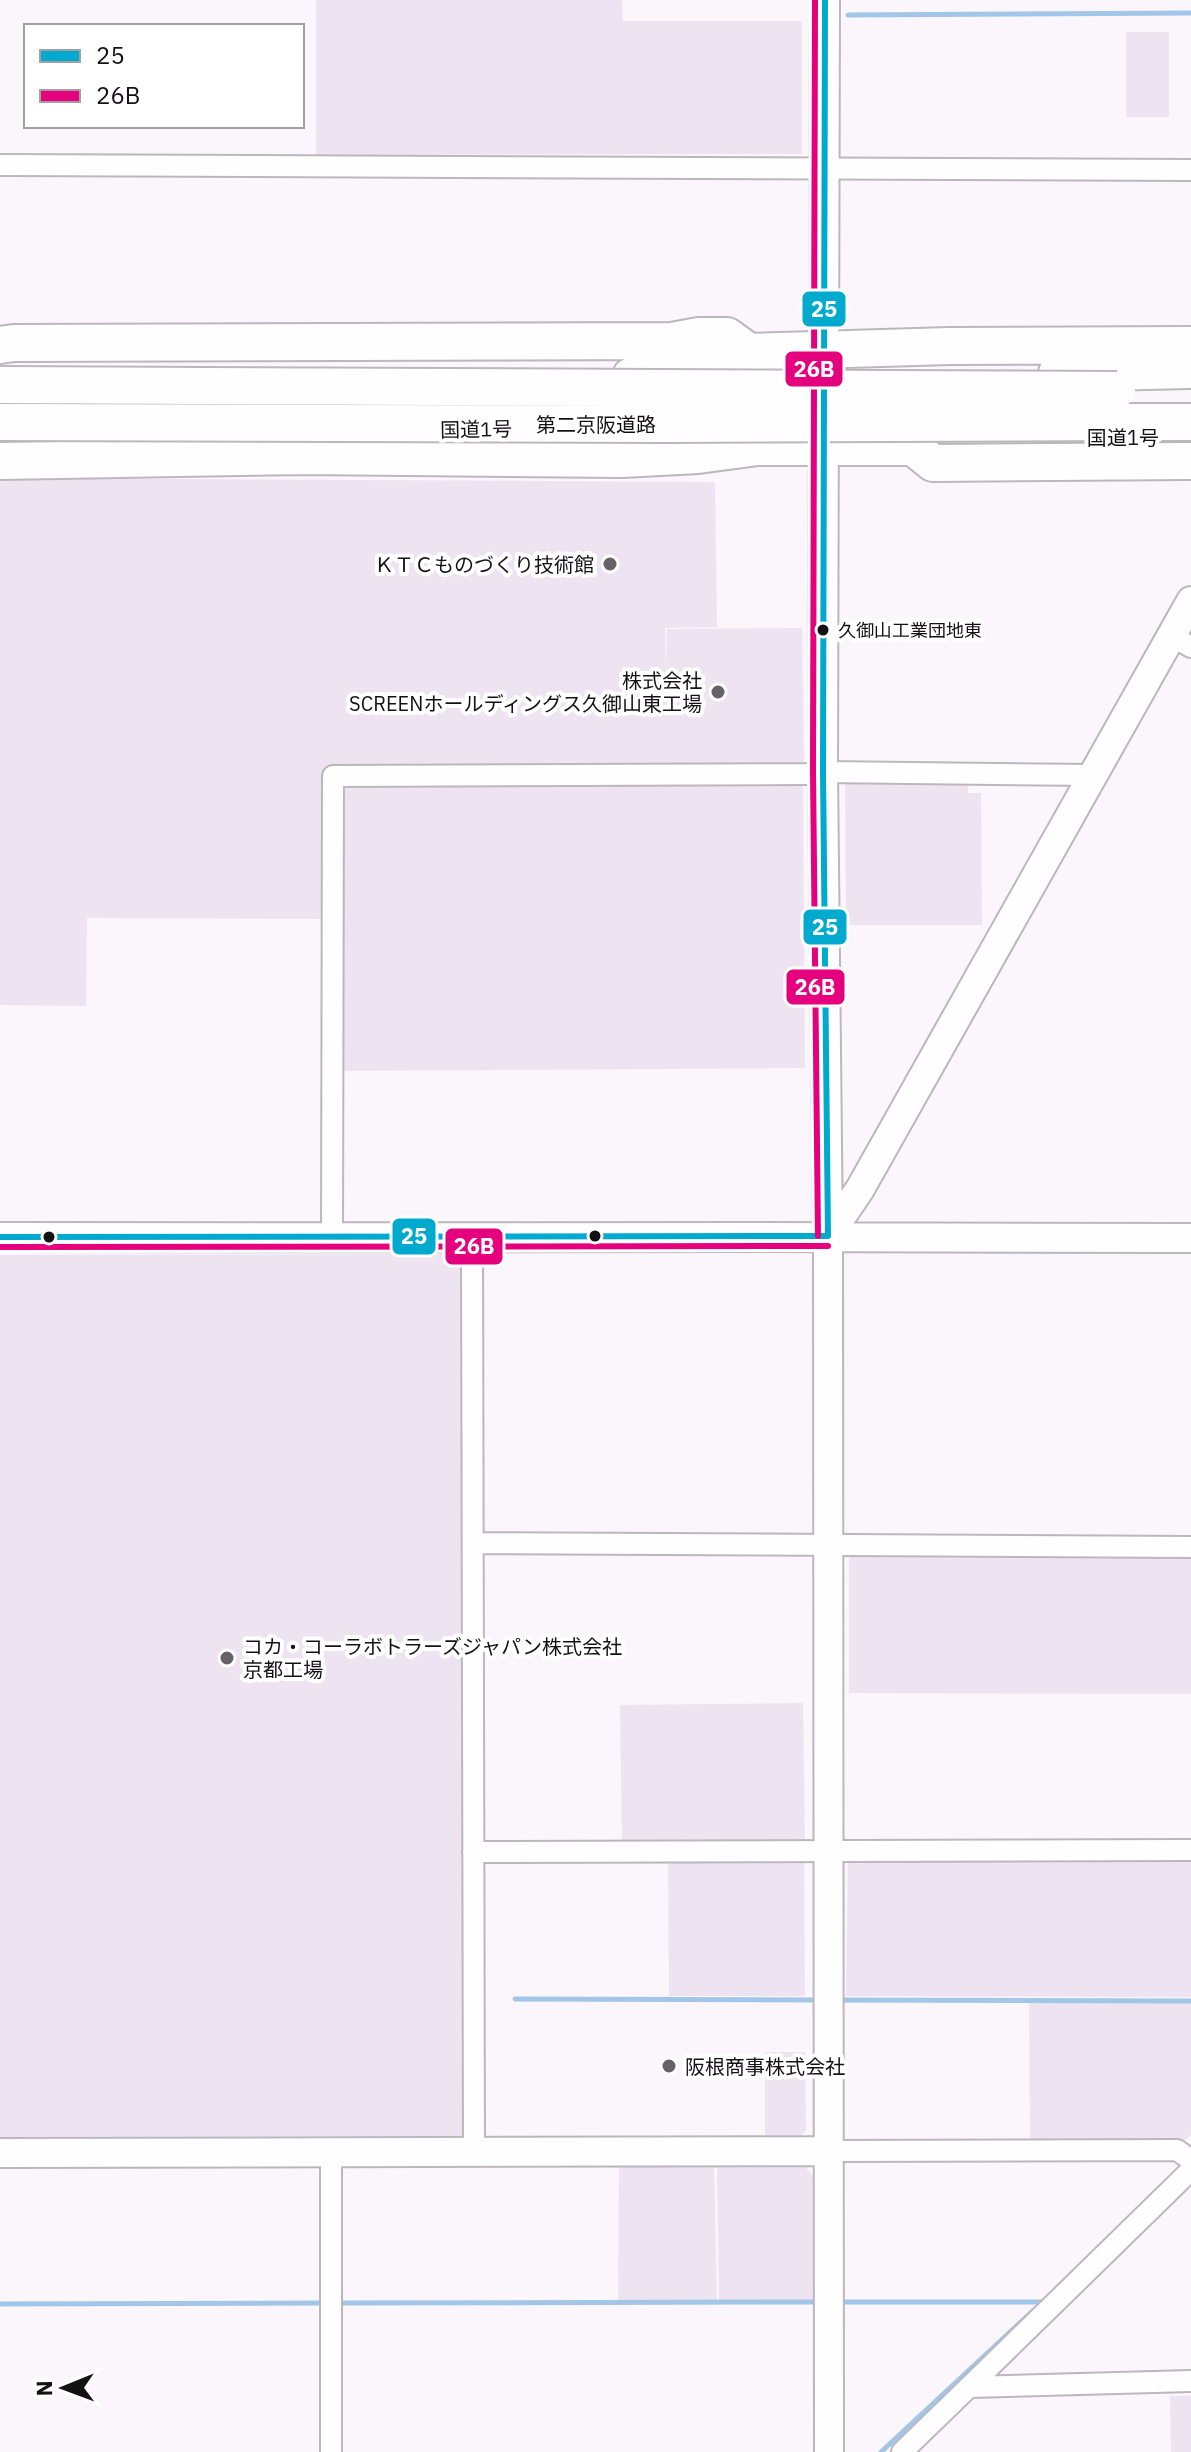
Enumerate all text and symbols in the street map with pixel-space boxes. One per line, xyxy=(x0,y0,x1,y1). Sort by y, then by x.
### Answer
legend xyxy=(24,24,304,128)
text: 25 xyxy=(96,39,125,71)
text: 26B xyxy=(96,79,140,111)
line badge: 25 xyxy=(801,290,847,328)
text: 25 xyxy=(811,294,837,323)
line badge: 26B xyxy=(784,350,844,388)
text: 26B xyxy=(793,354,835,383)
street label: 第二京阪道路 xyxy=(536,411,656,438)
street label: 国道1号 xyxy=(440,415,512,443)
street label: 国道1号 xyxy=(1087,424,1159,451)
place label: ＫＴＣものづくり技術館 xyxy=(374,551,594,578)
marker: ＫＴＣものづくり技術館 xyxy=(601,555,619,573)
place label: 久御山工業団地東 xyxy=(838,619,982,642)
marker: 久御山工業団地東 xyxy=(815,622,831,638)
place label: 株式会社 SCREENホールディングス久御山東工場 xyxy=(349,667,702,717)
marker: 株式会社 SCREENホールディングス久御山東工場 xyxy=(709,683,727,701)
line badge: 25 xyxy=(802,908,848,946)
text: 25 xyxy=(812,912,838,941)
line badge: 26B xyxy=(785,968,846,1006)
text: 26B xyxy=(794,972,836,1001)
line badge: 25 xyxy=(391,1217,437,1256)
text: 25 xyxy=(401,1221,427,1250)
line badge: 26B xyxy=(444,1227,504,1266)
unlabelled marker xyxy=(587,1228,603,1244)
unlabelled marker xyxy=(41,1229,57,1245)
text: 26B xyxy=(453,1231,495,1260)
place label: コカ・コーラボトラーズジャパン株式会社 京都工場 xyxy=(243,1633,622,1683)
marker: コカ・コーラボトラーズジャパン株式会社 京都工場 xyxy=(218,1649,236,1667)
place label: 阪根商事株式会社 xyxy=(685,2053,845,2080)
marker: 阪根商事株式会社 xyxy=(660,2057,678,2075)
north arrow xyxy=(24,2348,104,2428)
text: N xyxy=(29,2380,58,2397)

